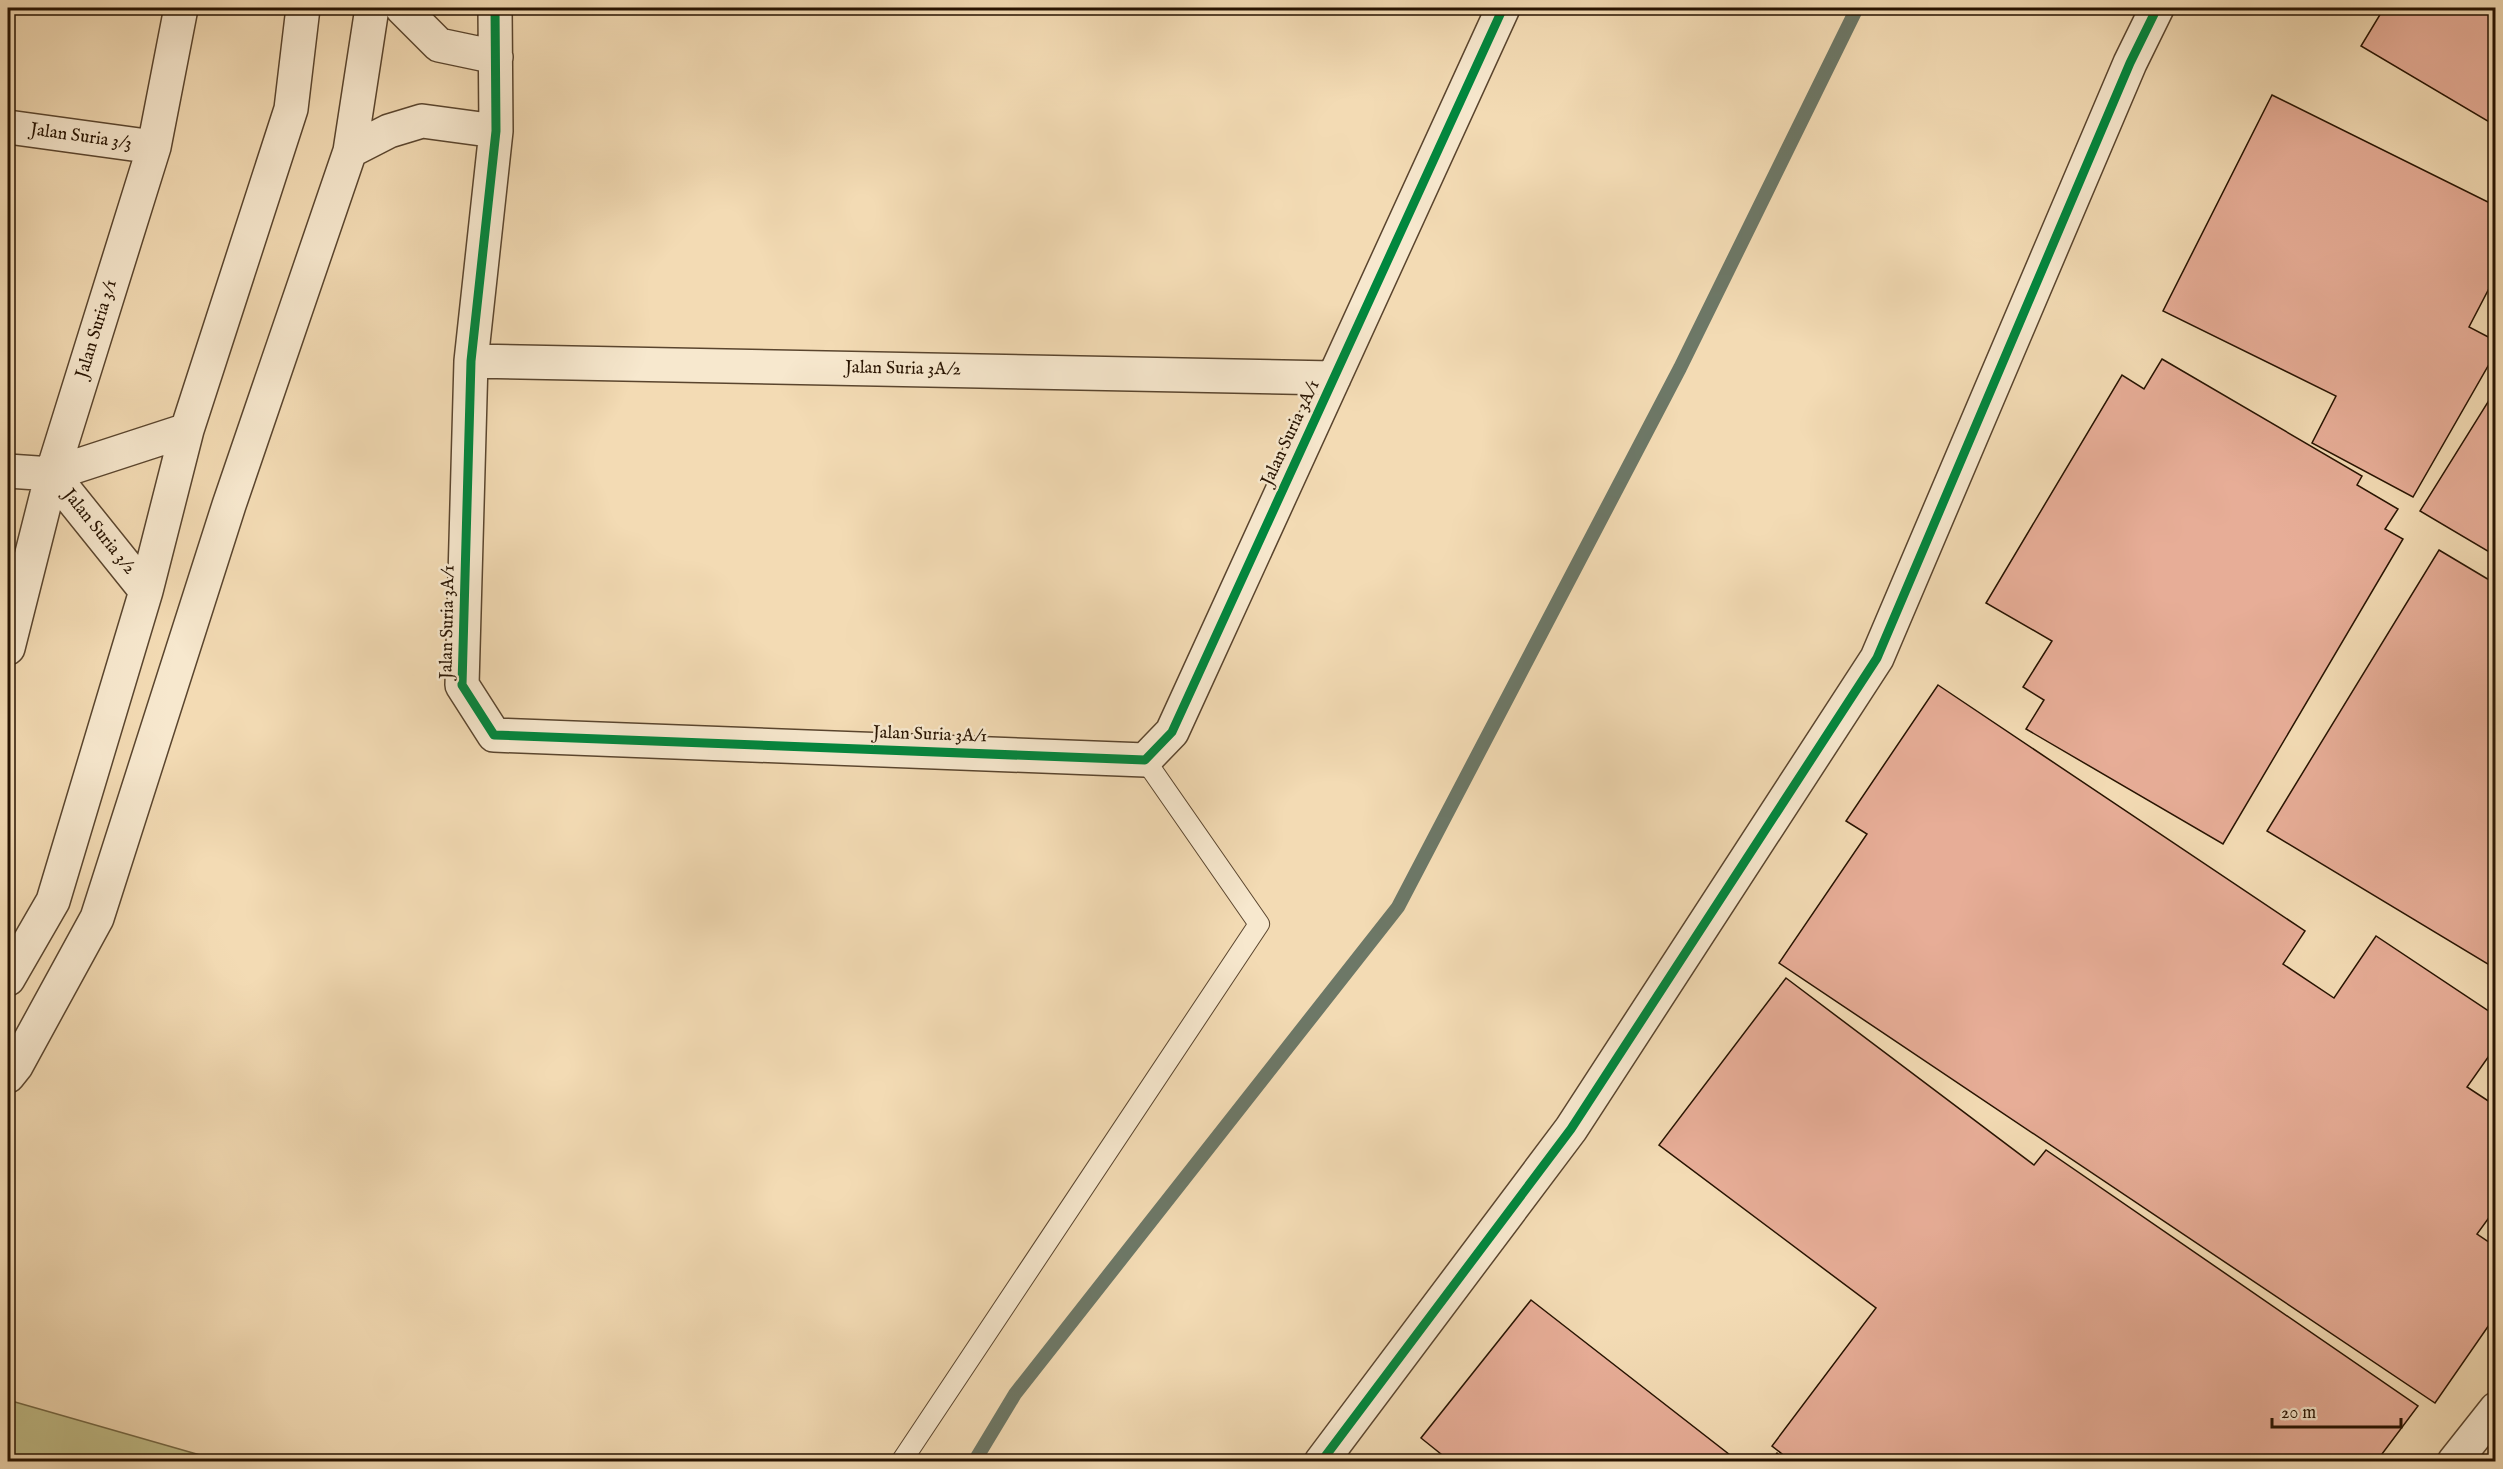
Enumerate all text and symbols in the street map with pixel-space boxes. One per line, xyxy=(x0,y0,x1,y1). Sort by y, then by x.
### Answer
street label: Jalan Suria 3/3 xyxy=(27,118,133,155)
street label: Jalan Suria 3/1 xyxy=(70,277,123,383)
street label: Jalan Suria 3A/2 xyxy=(843,356,961,382)
street label: Jalan Suria 3A/1 xyxy=(1256,376,1326,491)
street label: Jalan Suria 3/2 xyxy=(56,483,141,580)
street label: Jalan Suria 3A/1 xyxy=(435,565,460,681)
street label: Jalan Suria 3A/1 xyxy=(870,721,988,748)
scale bar xyxy=(2272,1391,2401,1429)
text: 20 m xyxy=(2281,1402,2316,1425)

